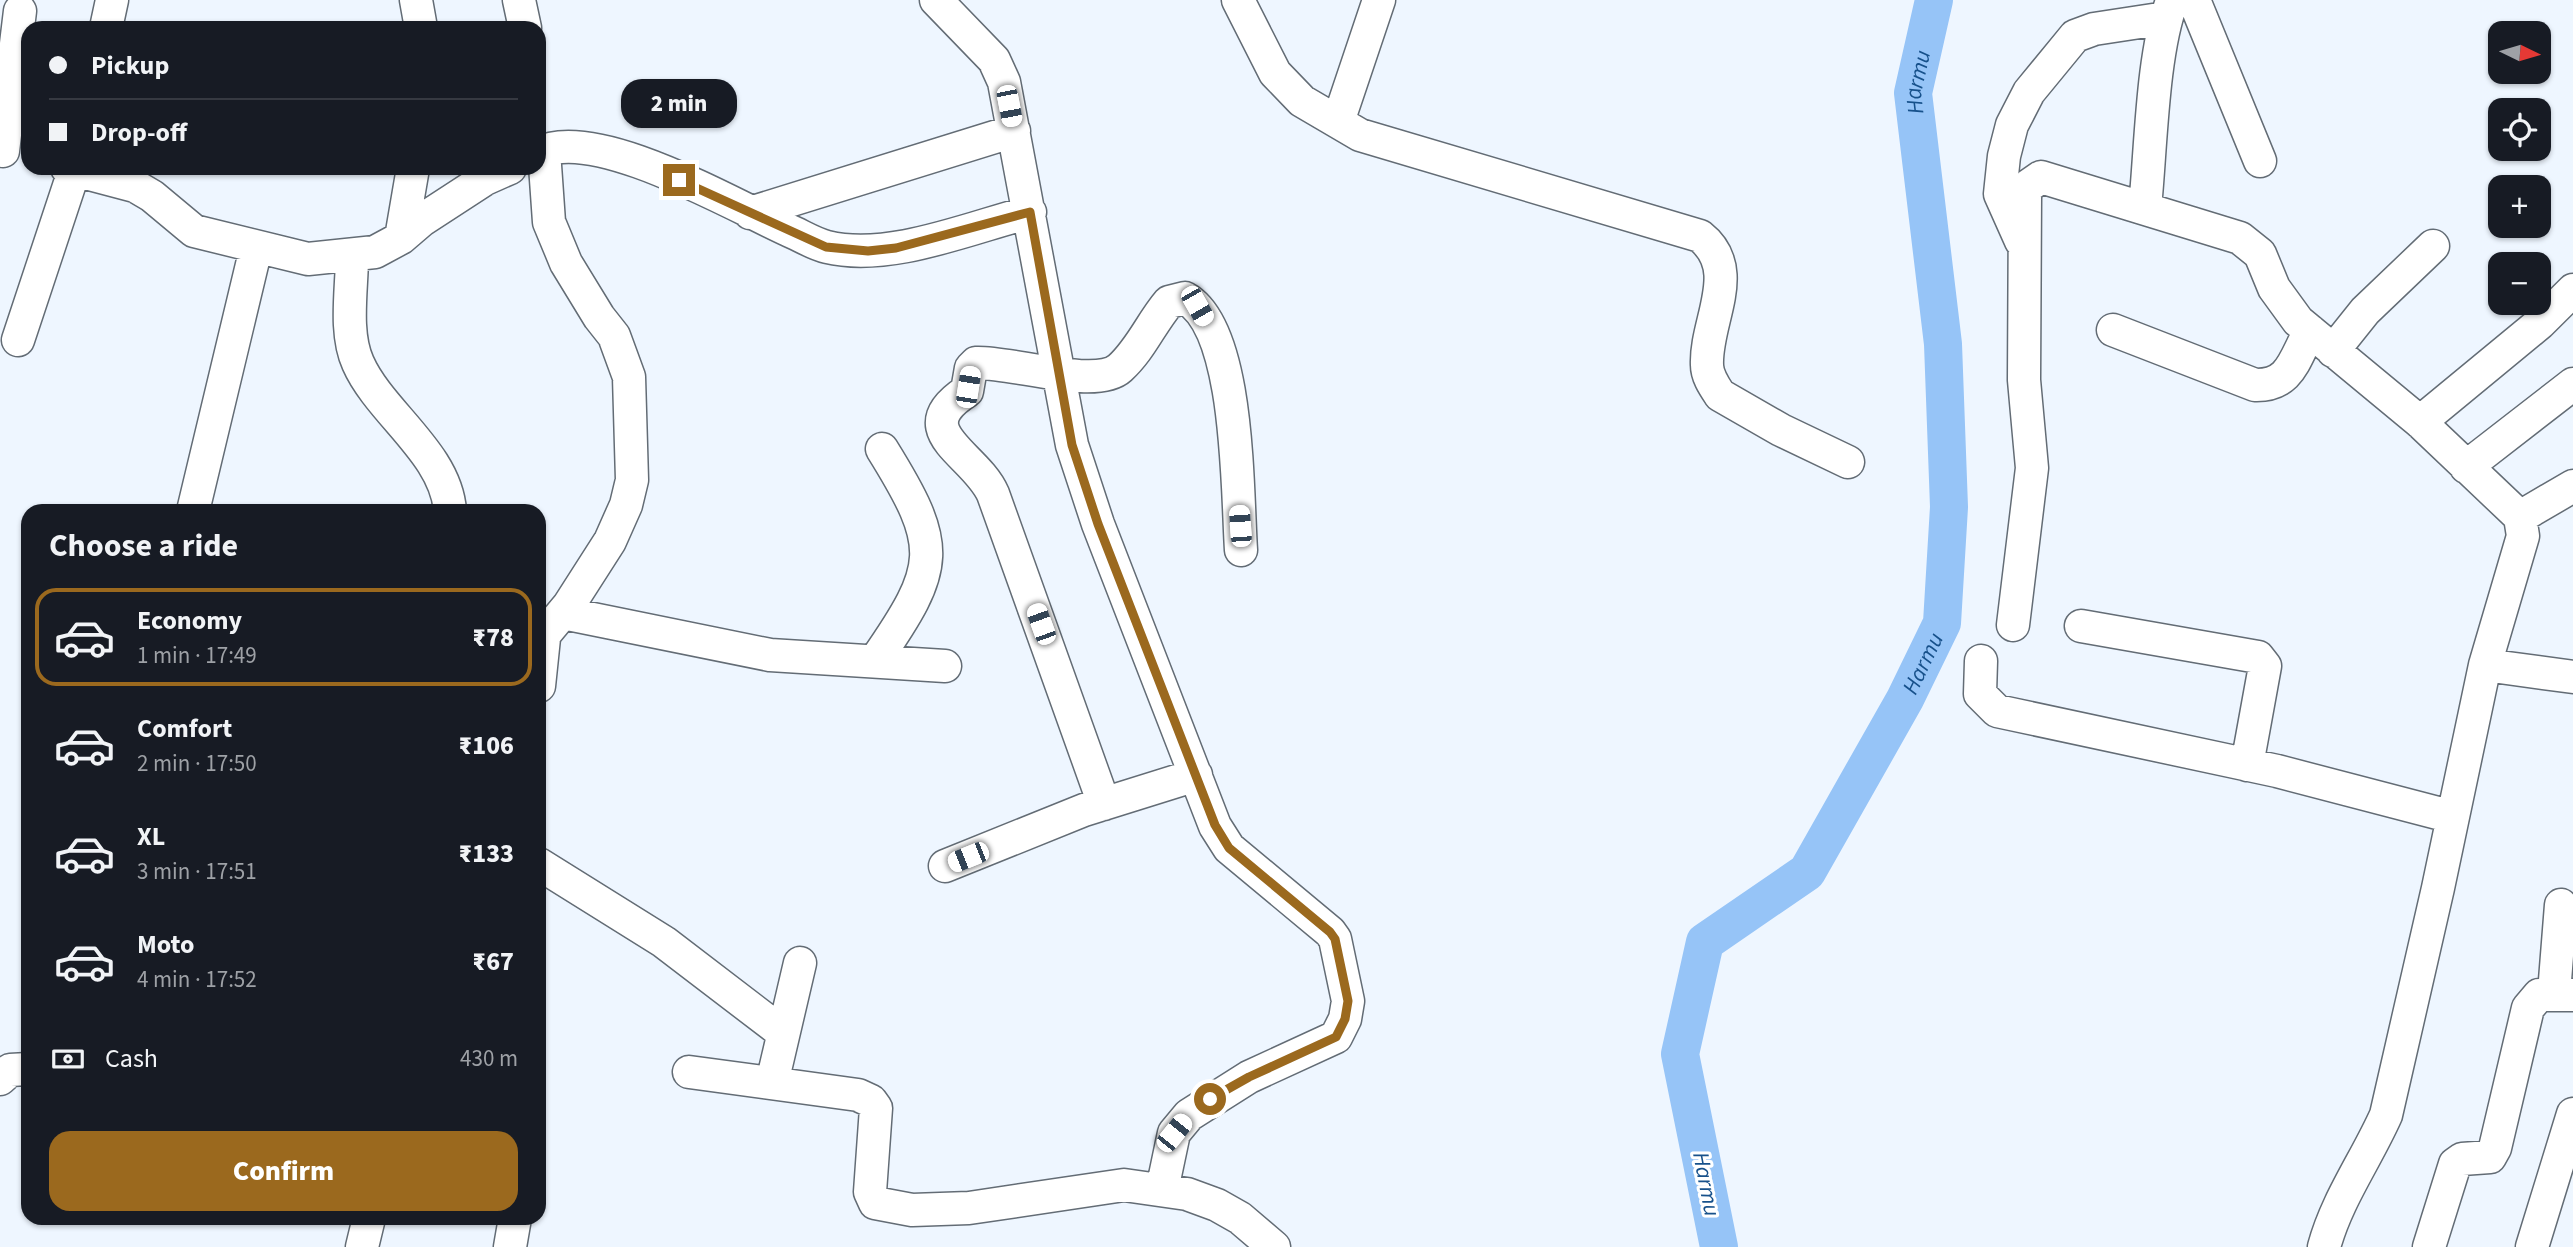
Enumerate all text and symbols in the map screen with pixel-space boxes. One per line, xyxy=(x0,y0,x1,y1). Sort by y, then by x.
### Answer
north arrow xyxy=(2488,21,2552,84)
map controls xyxy=(2488,21,2551,315)
text: Pickup xyxy=(91,47,169,84)
water label: Harmu xyxy=(1896,47,1939,116)
callout: 2 min xyxy=(621,78,737,128)
car xyxy=(995,83,1024,129)
text: 2 min xyxy=(651,87,707,120)
button: locate xyxy=(2488,98,2551,161)
text: Drop-off xyxy=(91,114,187,151)
route end xyxy=(663,164,695,196)
button: + xyxy=(2488,175,2551,238)
button: − xyxy=(2488,252,2551,315)
car xyxy=(1178,283,1217,329)
car xyxy=(955,365,982,409)
car xyxy=(1229,504,1252,548)
text: Choose a ride xyxy=(49,523,238,569)
car xyxy=(1024,601,1059,647)
text: Economy xyxy=(137,602,242,639)
icon: car xyxy=(53,606,116,669)
text: ₹78 xyxy=(472,619,514,656)
water label: Harmu xyxy=(1894,627,1952,700)
text: 1 min · 17:49 xyxy=(137,639,257,672)
text: Comfort xyxy=(137,710,232,747)
icon: car xyxy=(53,714,116,777)
text: ₹106 xyxy=(458,727,514,764)
text: 2 min · 17:50 xyxy=(137,747,257,780)
text: XL xyxy=(137,818,165,855)
icon: car xyxy=(53,822,116,885)
text: ₹133 xyxy=(458,835,514,872)
car xyxy=(945,839,992,875)
text: 3 min · 17:51 xyxy=(137,855,257,888)
text: Moto xyxy=(137,926,194,963)
icon: car xyxy=(53,930,116,993)
text: ₹67 xyxy=(472,943,514,980)
text: 4 min · 17:52 xyxy=(137,963,257,996)
icon: cash xyxy=(49,1040,87,1078)
text: Cash xyxy=(105,1040,158,1077)
text: 430 m xyxy=(460,1042,518,1075)
route start xyxy=(1194,1083,1226,1115)
car xyxy=(1153,1110,1196,1156)
button: Confirm xyxy=(49,1131,518,1211)
water label: Harmu xyxy=(1684,1149,1729,1219)

